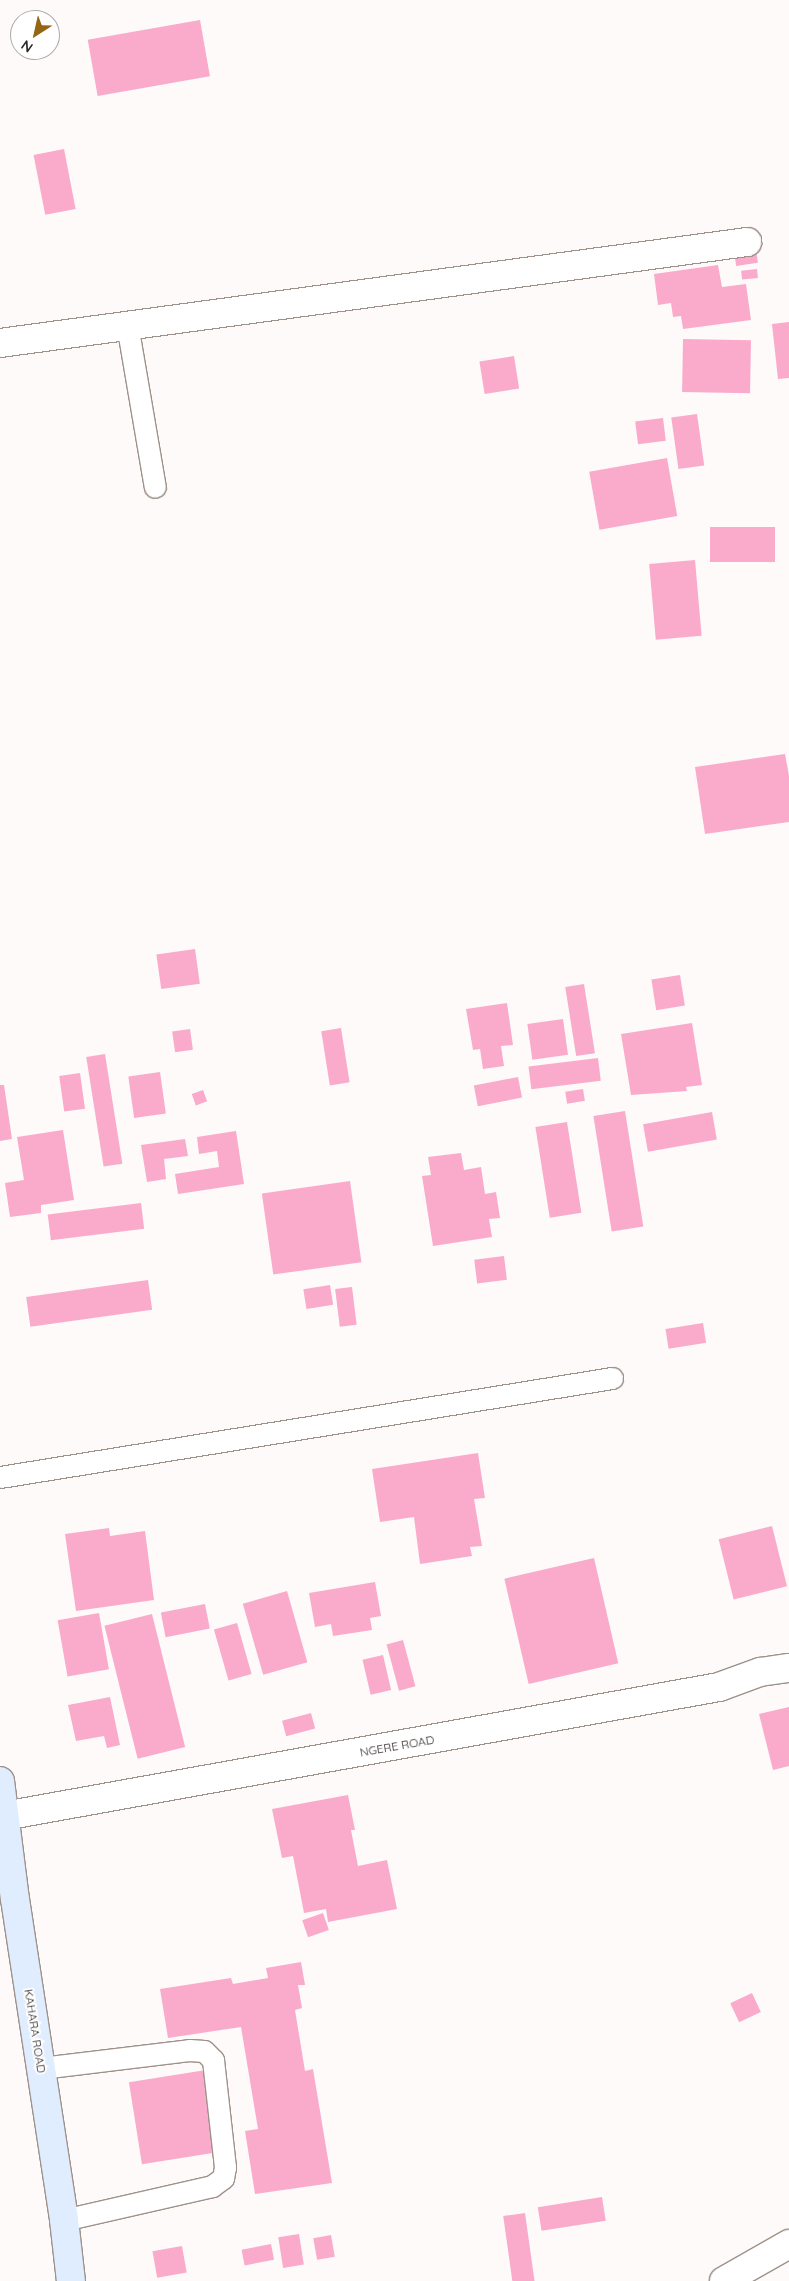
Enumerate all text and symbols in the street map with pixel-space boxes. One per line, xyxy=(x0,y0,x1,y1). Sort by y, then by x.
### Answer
north arrow xyxy=(10,10,60,60)
text: N xyxy=(18,36,36,57)
street label: NGERE ROAD xyxy=(359,1732,435,1760)
street label: KAHARA ROAD xyxy=(21,1988,49,2074)

